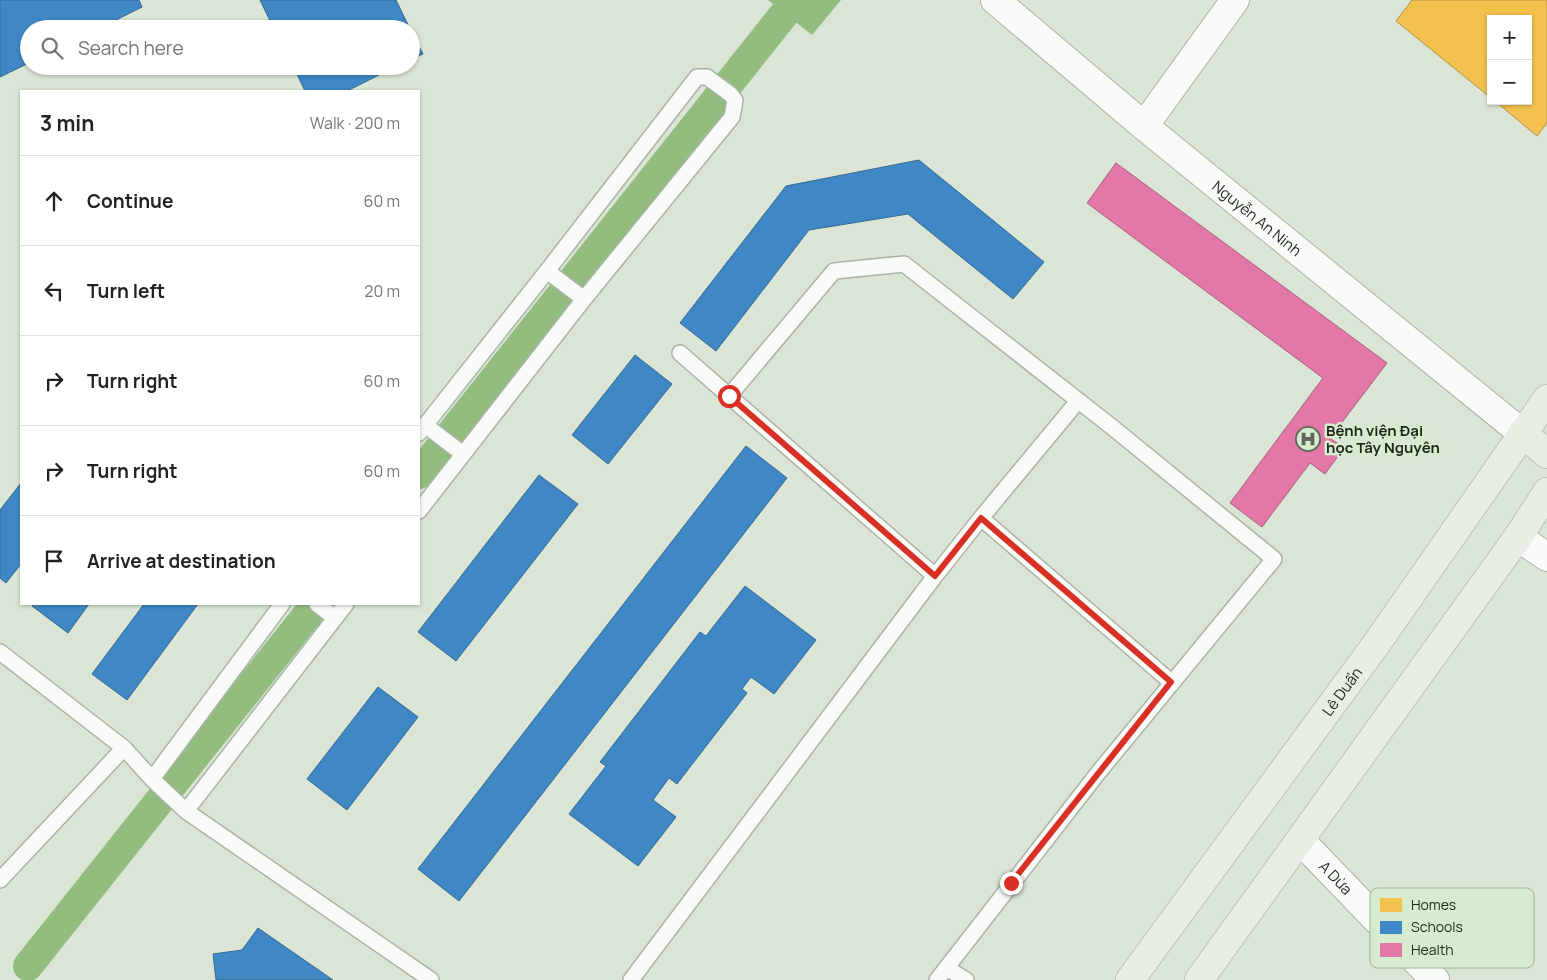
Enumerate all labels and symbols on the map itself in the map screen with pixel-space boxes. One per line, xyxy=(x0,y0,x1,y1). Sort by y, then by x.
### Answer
street label: Nguyễn An Ninh xyxy=(1208,175,1306,261)
route start xyxy=(718,385,741,408)
place label: Bệnh viện Đại học Tây Nguyên xyxy=(1326,420,1440,458)
hospital icon: Bệnh viện Đại học Tây Nguyên xyxy=(1295,426,1321,452)
street label: Lê Duẩn xyxy=(1317,663,1367,720)
street label: A Dừa xyxy=(1315,856,1357,899)
route end xyxy=(1000,872,1023,895)
legend xyxy=(1370,888,1534,968)
text: Homes xyxy=(1411,895,1456,914)
text: Schools xyxy=(1411,917,1463,936)
text: Health xyxy=(1411,940,1454,959)

